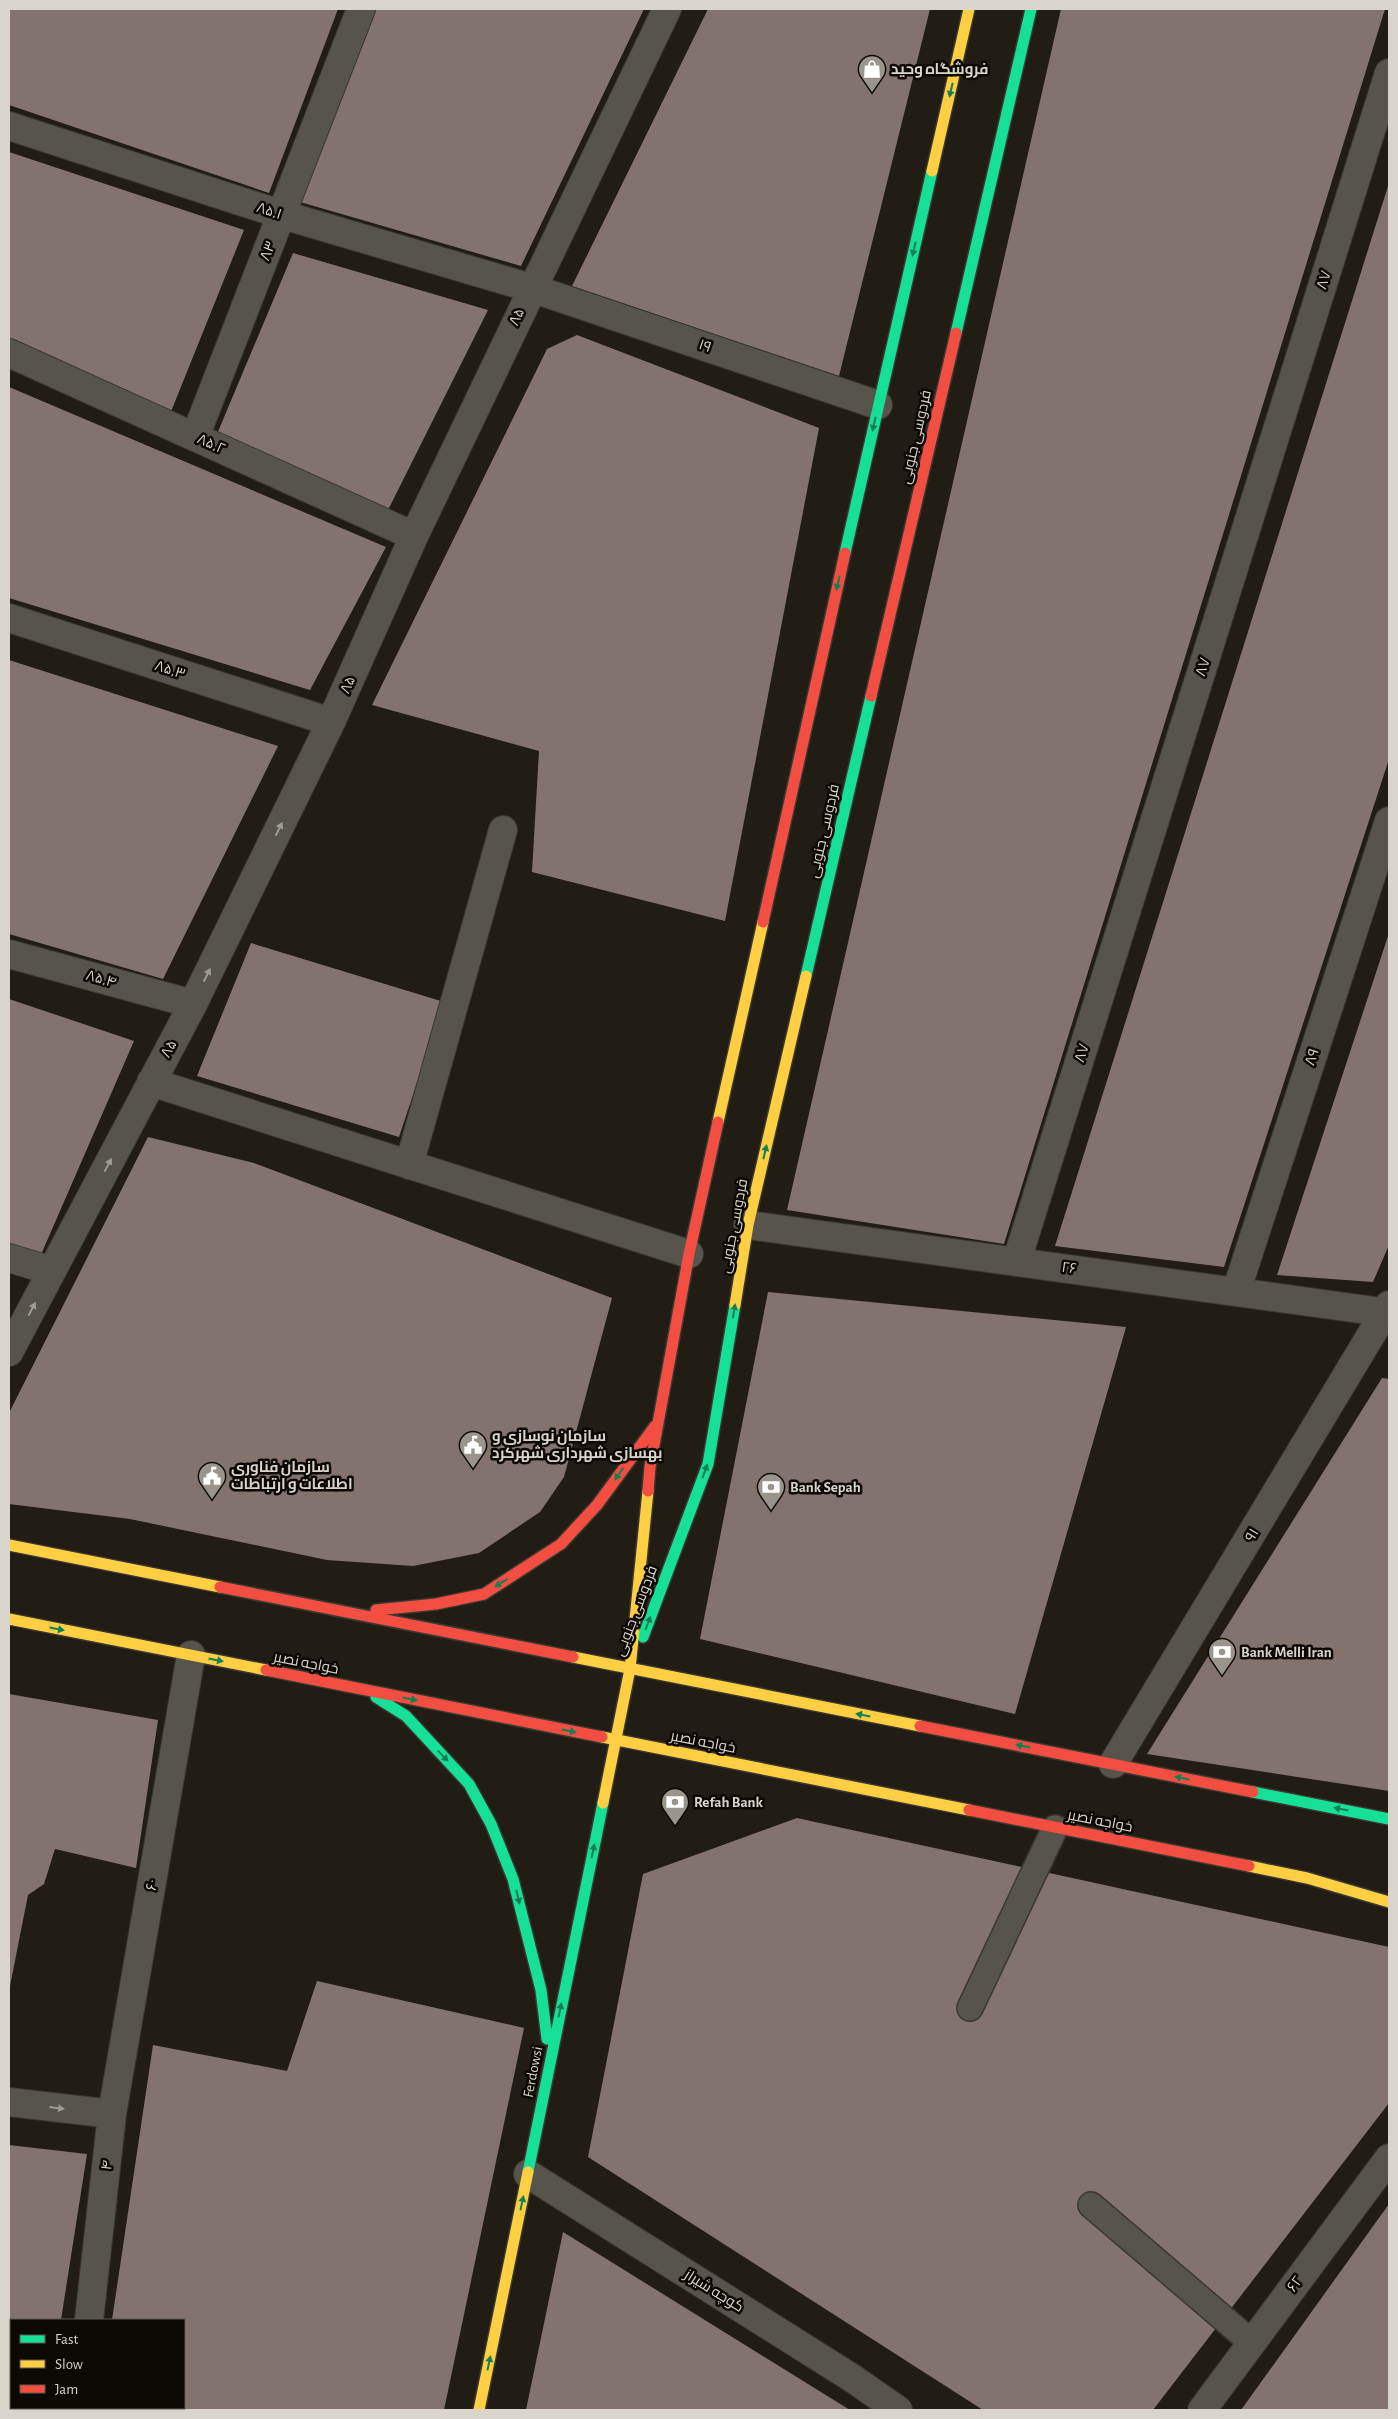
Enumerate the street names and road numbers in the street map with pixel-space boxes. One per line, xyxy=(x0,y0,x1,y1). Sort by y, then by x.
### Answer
street label: ۸۵.۱ xyxy=(254,200,284,222)
street label: ۸۳ xyxy=(257,239,279,263)
street label: ۸۷ xyxy=(1314,269,1334,291)
street label: ۸۵ xyxy=(506,306,528,328)
street label: ۱۹ xyxy=(697,337,713,355)
street label: فردوسی جنوبی xyxy=(898,389,936,486)
street label: ۸۵.۲ xyxy=(195,431,227,457)
street label: ۸۷ xyxy=(1193,656,1213,678)
street label: ۸۵.۳ xyxy=(153,658,187,682)
street label: ۸۵ xyxy=(338,674,358,696)
street label: فردوسی جنوبی xyxy=(806,783,844,880)
street label: ۸۵.۴ xyxy=(84,968,118,990)
street label: ۸۵ xyxy=(158,1038,180,1060)
street label: ۸۷ xyxy=(1072,1042,1092,1064)
street label: ۸۹ xyxy=(1302,1047,1322,1067)
street label: فردوسی جنوبی xyxy=(717,1178,752,1275)
street label: ۲۶ xyxy=(1060,1260,1078,1276)
street label: ۹۱ xyxy=(1242,1526,1262,1544)
street label: فردوسی جنوبی xyxy=(612,1564,662,1659)
street label: خواجه نصیر xyxy=(271,1649,340,1678)
street label: خواجه نصیر xyxy=(668,1728,737,1757)
street label: خواجه نصیر xyxy=(1065,1807,1134,1836)
street label: ۶۰ xyxy=(144,1878,160,1892)
street label: Ferdowsi xyxy=(521,2045,545,2099)
street label: ۴ xyxy=(99,2159,115,2171)
street label: کوچه شیراز xyxy=(680,2266,747,2317)
street label: ۶۲ xyxy=(1284,2273,1306,2295)

